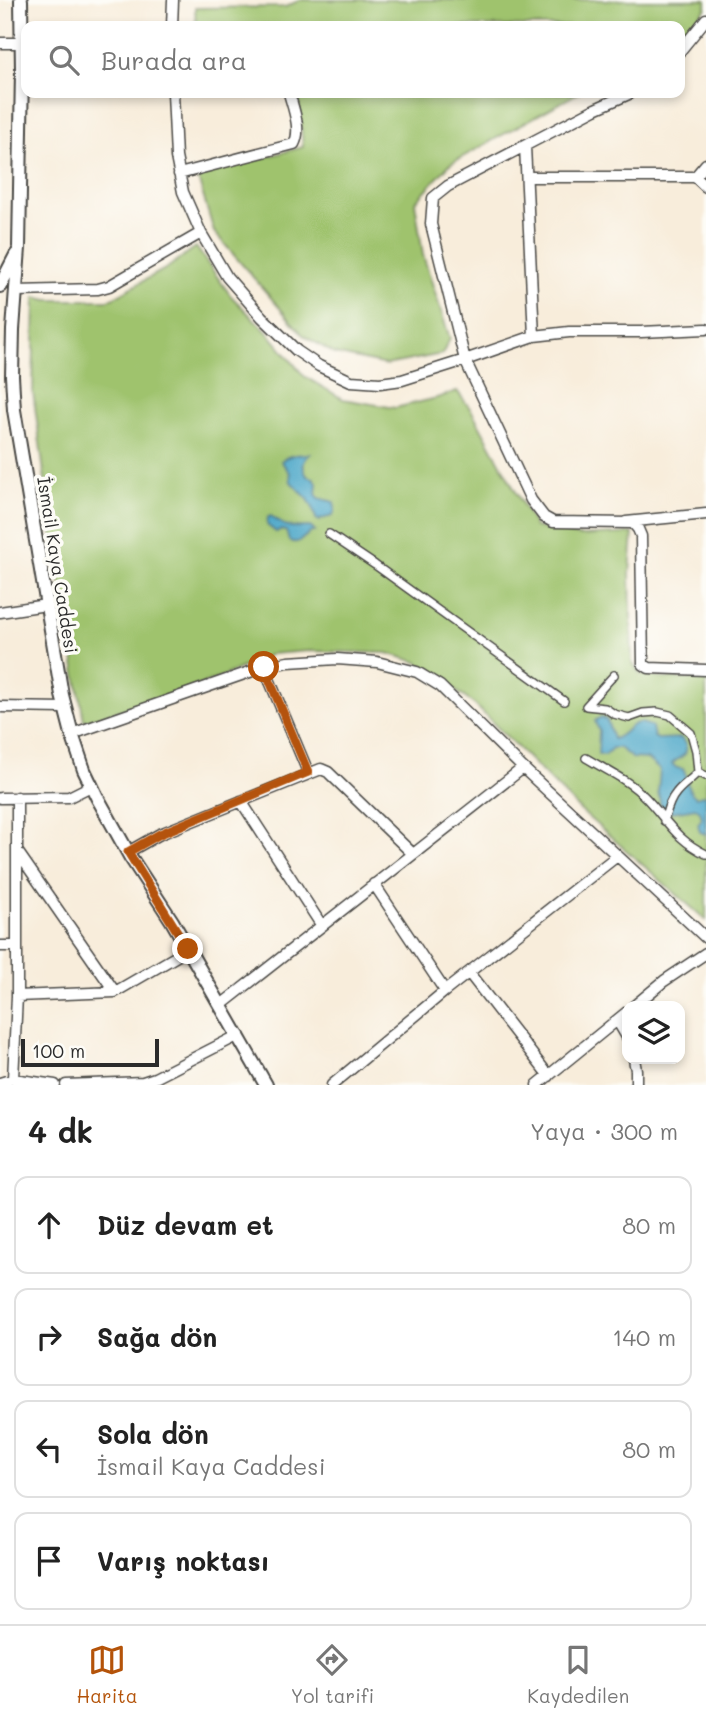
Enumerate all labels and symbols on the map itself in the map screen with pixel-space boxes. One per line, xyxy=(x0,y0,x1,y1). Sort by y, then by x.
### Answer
street label: İsmail Kaya Caddesi xyxy=(32,475,84,655)
route start xyxy=(248,651,279,682)
route end xyxy=(172,933,203,964)
scale bar xyxy=(21,1036,159,1068)

